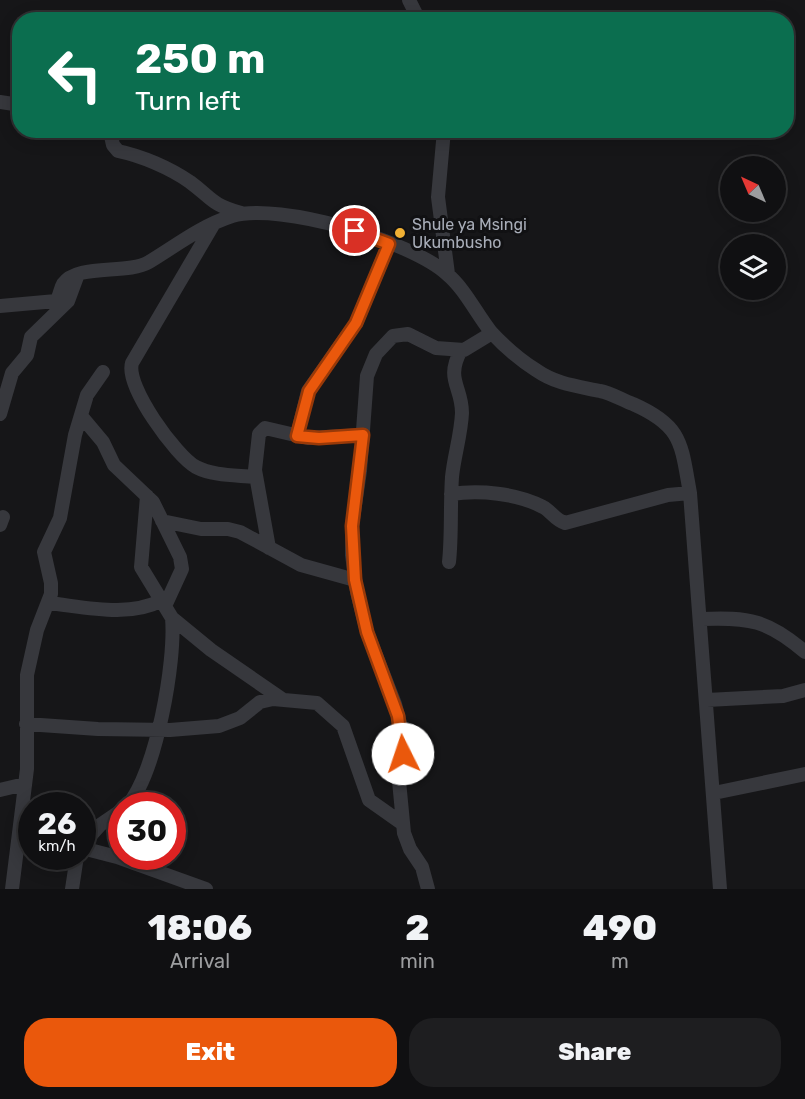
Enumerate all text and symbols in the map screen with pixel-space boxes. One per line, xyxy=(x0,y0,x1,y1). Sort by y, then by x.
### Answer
text: 250 m xyxy=(135,34,265,84)
icon: left xyxy=(36,36,114,114)
text: Turn left xyxy=(135,85,240,117)
north arrow xyxy=(720,156,786,222)
map controls xyxy=(720,156,786,300)
pin xyxy=(329,205,380,256)
icon: arrive xyxy=(338,214,371,247)
place label: Shule ya Msingi Ukumbusho xyxy=(412,215,527,252)
marker: Shule ya Msingi Ukumbusho xyxy=(393,226,407,240)
button: layers xyxy=(720,234,786,300)
position arrow xyxy=(371,722,435,786)
speed limit sign: 30 xyxy=(108,792,186,870)
text: 26 xyxy=(37,806,77,842)
text: km/h xyxy=(38,837,76,855)
text: 18:06 xyxy=(148,906,252,949)
text: 2 xyxy=(405,906,430,949)
text: 490 xyxy=(583,906,657,949)
text: Arrival xyxy=(170,949,230,973)
text: min xyxy=(400,949,435,973)
text: m xyxy=(611,949,629,973)
button: Exit xyxy=(24,1018,397,1087)
button: Share xyxy=(409,1018,781,1087)

